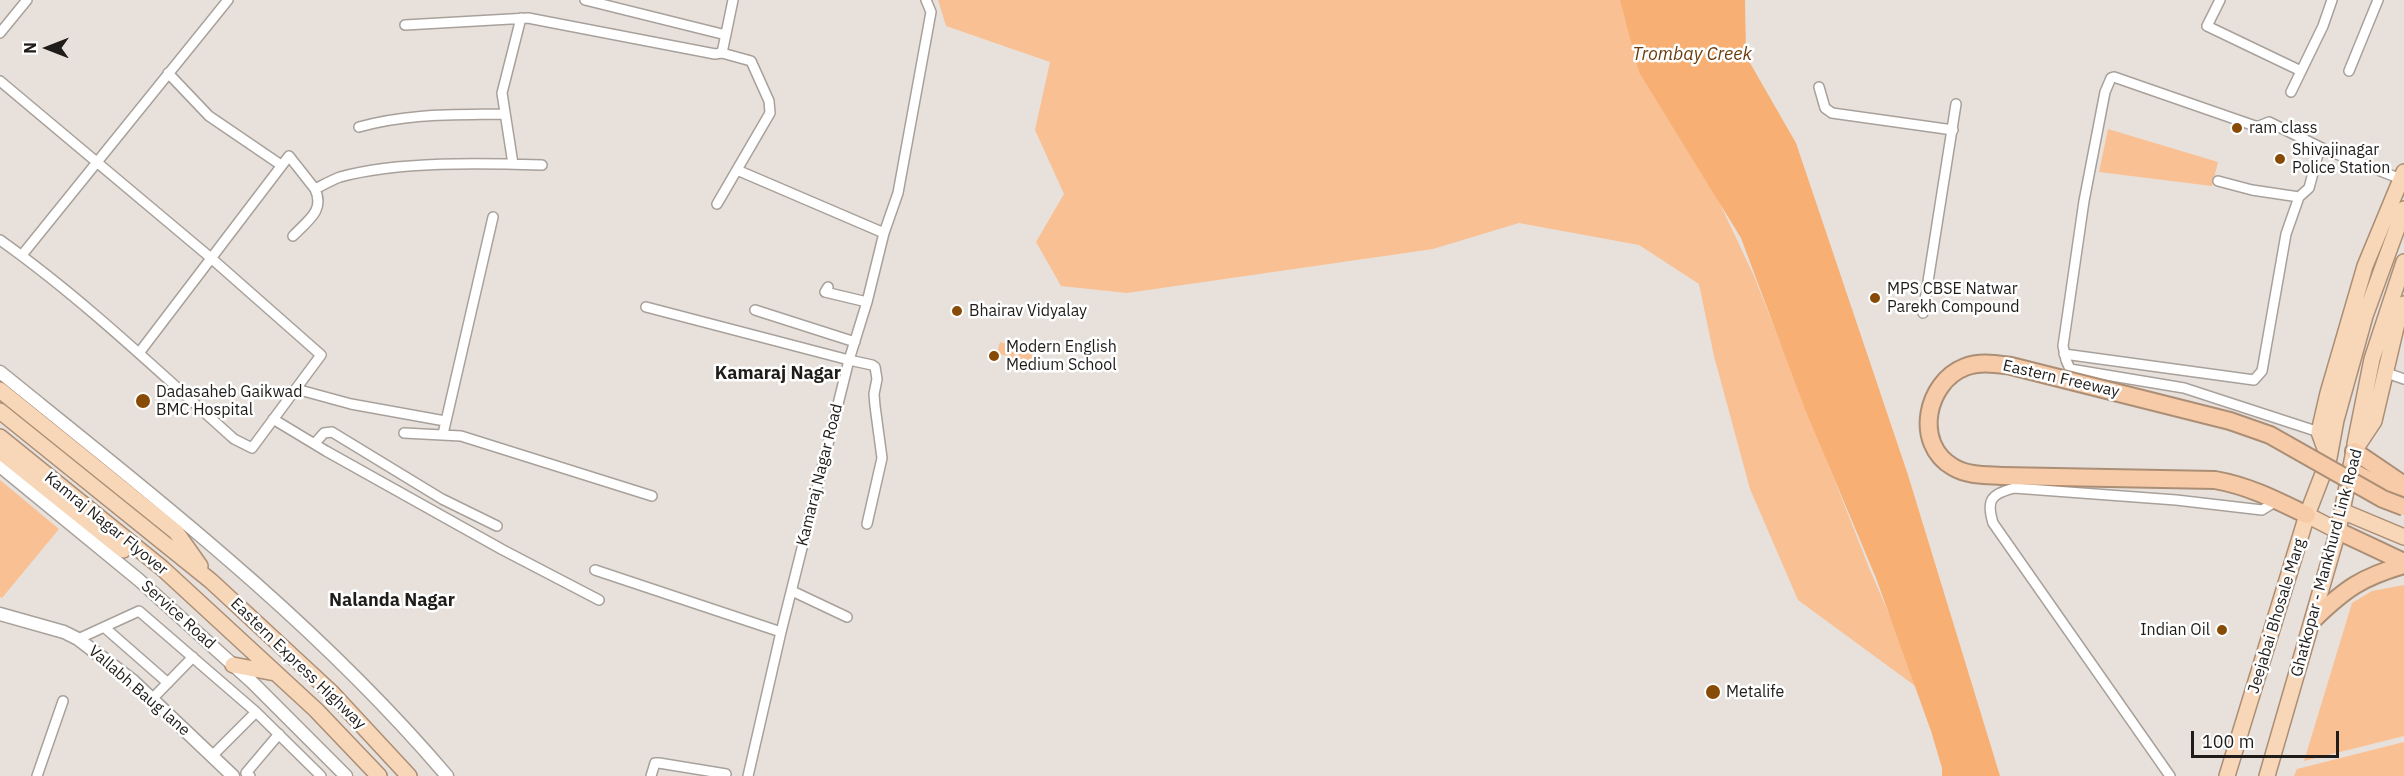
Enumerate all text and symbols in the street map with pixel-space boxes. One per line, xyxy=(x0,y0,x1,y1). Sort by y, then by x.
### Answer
north arrow xyxy=(18,18,78,78)
text: N xyxy=(20,42,40,54)
water label: Trombay Creek xyxy=(1632,44,1752,66)
place label: ram class xyxy=(2249,118,2318,138)
marker: ram class xyxy=(2230,121,2244,135)
place label: Shivajinagar Police Station xyxy=(2292,140,2390,178)
marker: Shivajinagar Police Station xyxy=(2273,152,2287,166)
place label: MPS CBSE Natwar Parekh Compound xyxy=(1887,279,2020,317)
marker: MPS CBSE Natwar Parekh Compound xyxy=(1868,291,1882,305)
place label: Bhairav Vidyalay xyxy=(969,301,1087,321)
marker: Bhairav Vidyalay xyxy=(950,304,964,318)
place label: Modern English Medium School xyxy=(1006,337,1117,375)
marker: Modern English Medium School xyxy=(987,349,1001,363)
street label: Eastern Freeway xyxy=(2001,356,2121,402)
district label: Kamaraj Nagar xyxy=(715,363,841,385)
place label: Dadasaheb Gaikwad BMC Hospital xyxy=(156,382,302,420)
marker: Dadasaheb Gaikwad BMC Hospital xyxy=(134,392,152,410)
street label: Kamaraj Nagar Road xyxy=(793,402,847,548)
street label: Ghatkopar - Mankhurd Link Road xyxy=(2287,447,2367,679)
street label: Kamraj Nagar Flyover xyxy=(40,468,172,580)
street label: Jeejabai Bhosale Marg xyxy=(2244,536,2310,696)
street label: Service Road xyxy=(137,577,219,653)
district label: Nalanda Nagar xyxy=(329,590,455,612)
street label: Eastern Express Highway xyxy=(226,594,370,734)
place label: Indian Oil xyxy=(2140,620,2210,640)
marker: Indian Oil xyxy=(2215,623,2229,637)
street label: Vallabh Baug lane xyxy=(84,642,194,740)
place label: Metalife xyxy=(1726,682,1784,702)
marker: Metalife xyxy=(1704,683,1722,701)
scale bar xyxy=(2194,719,2342,757)
text: 100 m xyxy=(2202,730,2254,753)

